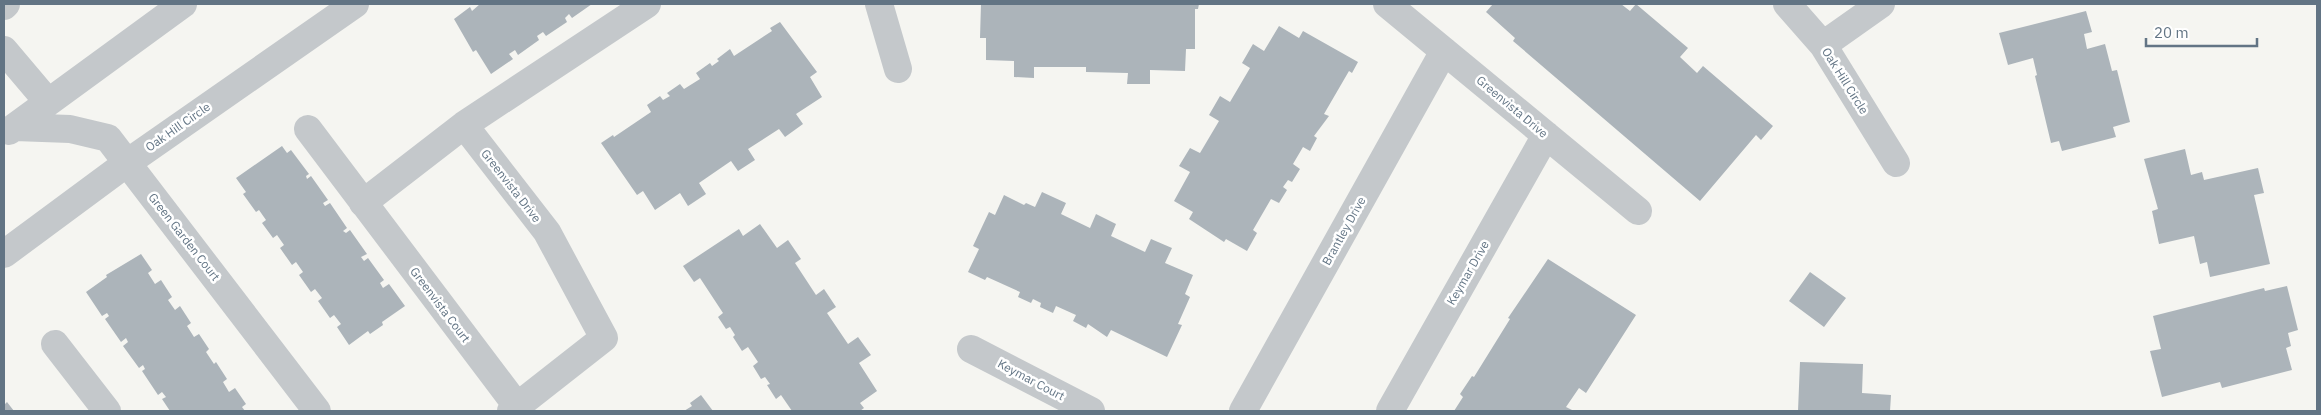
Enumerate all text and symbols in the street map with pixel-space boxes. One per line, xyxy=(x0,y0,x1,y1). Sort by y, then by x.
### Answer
scale bar xyxy=(2146,15,2257,47)
text: 20 m xyxy=(2154,23,2189,42)
street label: Oak Hill Circle xyxy=(1819,45,1872,117)
street label: Greenvista Drive xyxy=(1474,72,1551,141)
street label: Oak Hill Circle xyxy=(142,99,213,154)
street label: Greenvista Drive xyxy=(478,146,545,226)
street label: Green Garden Court xyxy=(145,190,223,284)
street label: Brantley Drive xyxy=(1319,193,1369,268)
street label: Keymar Drive xyxy=(1443,238,1492,308)
street label: Greenvista Court xyxy=(407,264,474,345)
street label: Keymar Court xyxy=(995,356,1067,403)

